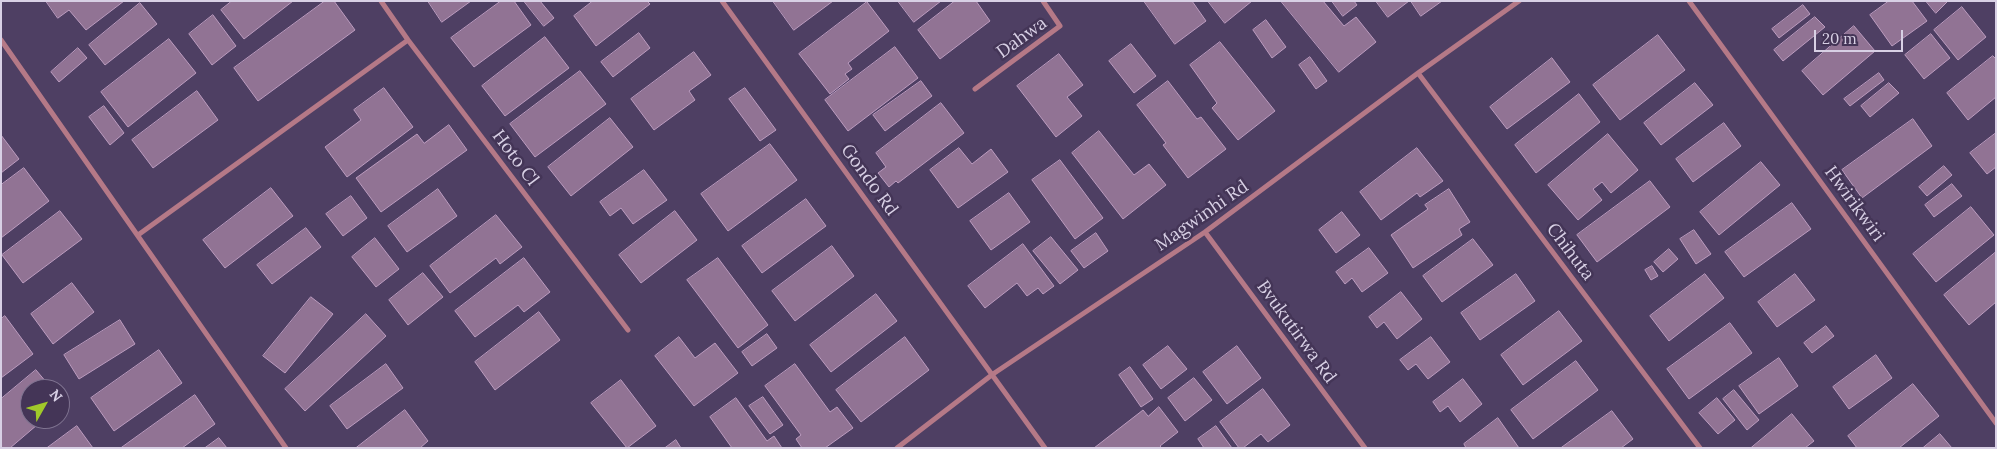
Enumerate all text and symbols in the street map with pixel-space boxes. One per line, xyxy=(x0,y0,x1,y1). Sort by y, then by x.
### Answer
street label: Dahwa xyxy=(993,13,1051,63)
scale bar xyxy=(1817,20,1906,52)
text: 20 m xyxy=(1822,29,1857,48)
street label: Hoto Cl xyxy=(487,126,543,190)
street label: Gondo Rd xyxy=(836,140,902,220)
street label: Hwirikwiri xyxy=(1819,162,1889,246)
street label: Magwinhi Rd xyxy=(1151,176,1253,256)
street label: Chihuta xyxy=(1541,219,1599,285)
street label: Bvukutirwa Rd xyxy=(1252,277,1340,387)
north arrow xyxy=(20,379,70,429)
text: N xyxy=(46,386,66,405)

